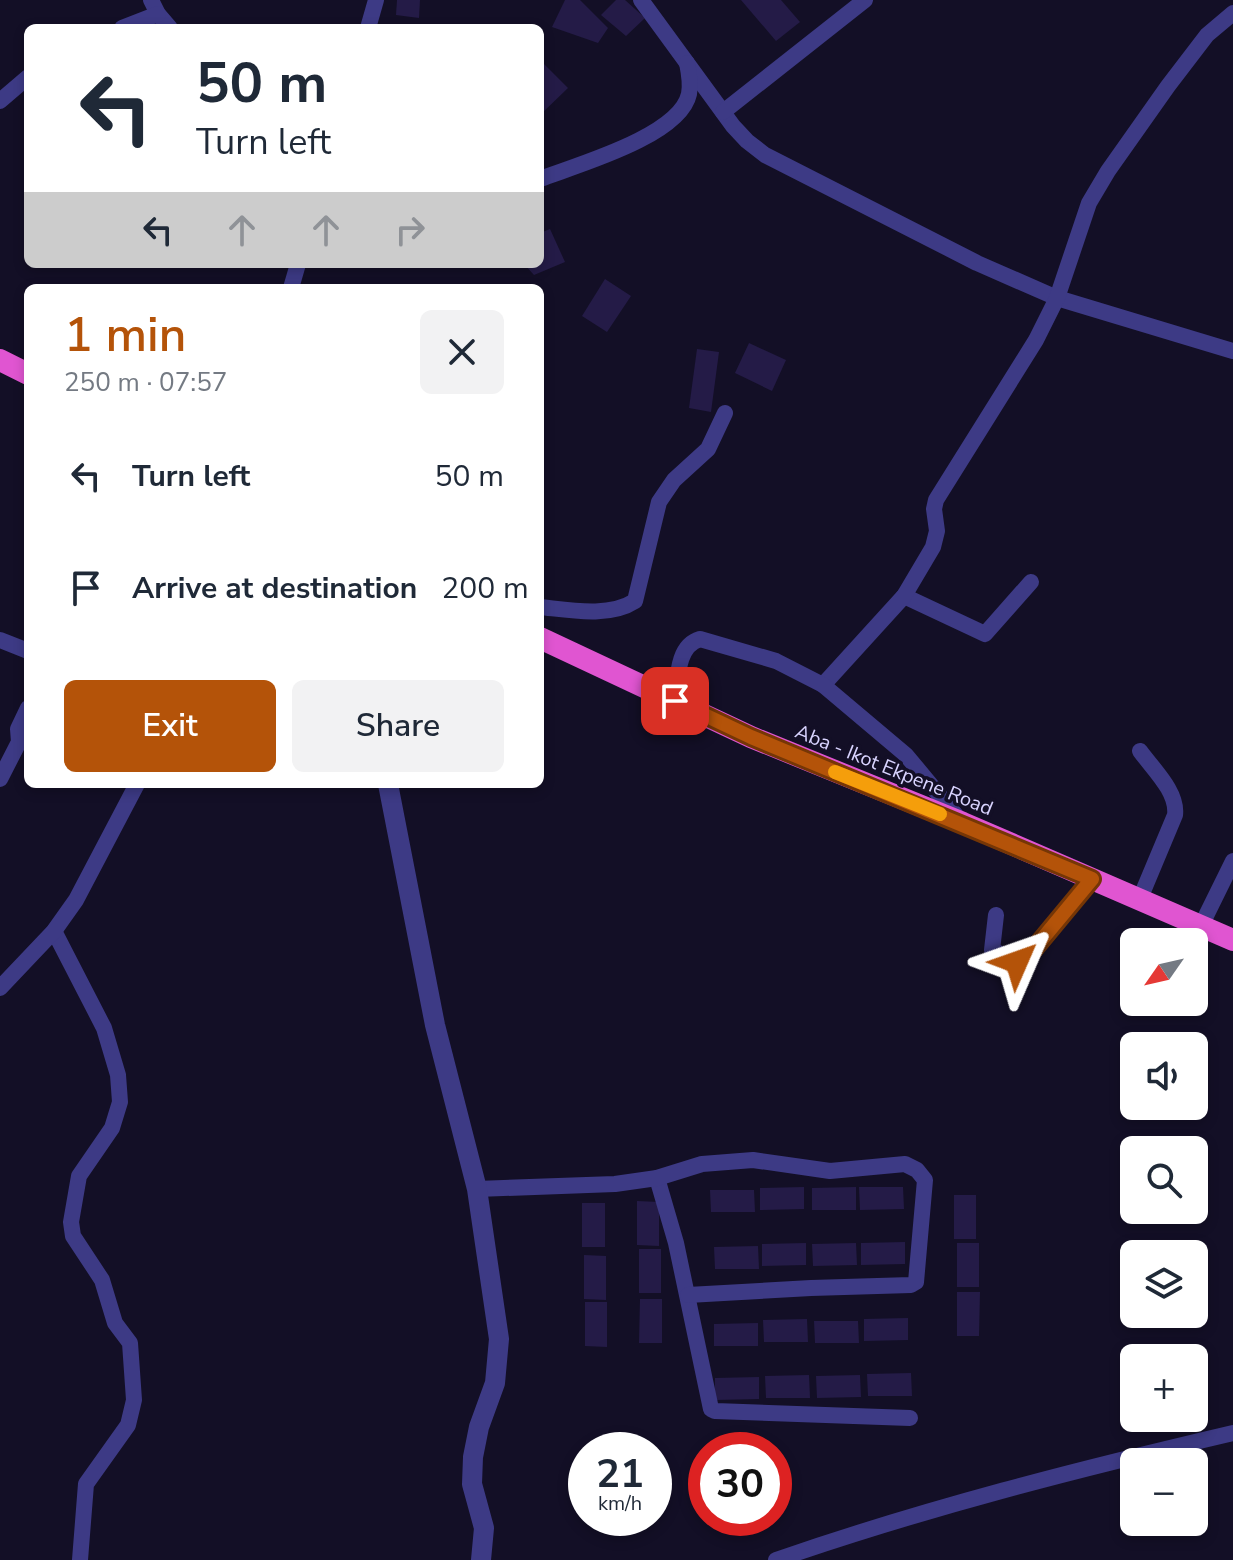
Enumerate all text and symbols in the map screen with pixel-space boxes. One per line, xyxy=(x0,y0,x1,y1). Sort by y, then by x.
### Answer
text: 50 m xyxy=(196,45,327,122)
icon: left xyxy=(64,56,168,160)
text: Turn left xyxy=(196,118,331,167)
icon: left xyxy=(136,208,180,252)
icon: ahead xyxy=(220,208,264,252)
icon: ahead xyxy=(304,208,348,252)
icon: right xyxy=(388,208,432,252)
text: 1 min xyxy=(64,302,186,368)
button: close xyxy=(420,310,504,394)
text: 250 m · 07:57 xyxy=(64,365,227,400)
icon: left xyxy=(64,454,108,498)
text: Turn left xyxy=(132,456,250,497)
text: 50 m xyxy=(435,456,504,497)
icon: arrive xyxy=(64,566,108,610)
text: Arrive at destination xyxy=(132,568,417,609)
text: 200 m xyxy=(441,568,529,609)
pin xyxy=(641,667,709,735)
icon: arrive xyxy=(653,679,697,723)
button: Exit xyxy=(64,680,276,772)
button: Share xyxy=(292,680,504,772)
street label: Aba - Ikot Ekpene Road xyxy=(791,718,997,822)
position arrow xyxy=(975,920,1059,1004)
north arrow xyxy=(1120,928,1208,1016)
map controls xyxy=(1120,928,1208,1536)
button: sound xyxy=(1120,1032,1208,1120)
button: search xyxy=(1120,1136,1208,1224)
button: layers xyxy=(1120,1240,1208,1328)
button: + xyxy=(1120,1344,1208,1432)
speed limit sign: 30 xyxy=(688,1432,792,1536)
text: 21 xyxy=(596,1447,644,1501)
button: − xyxy=(1120,1448,1208,1536)
text: km/h xyxy=(598,1490,642,1517)

